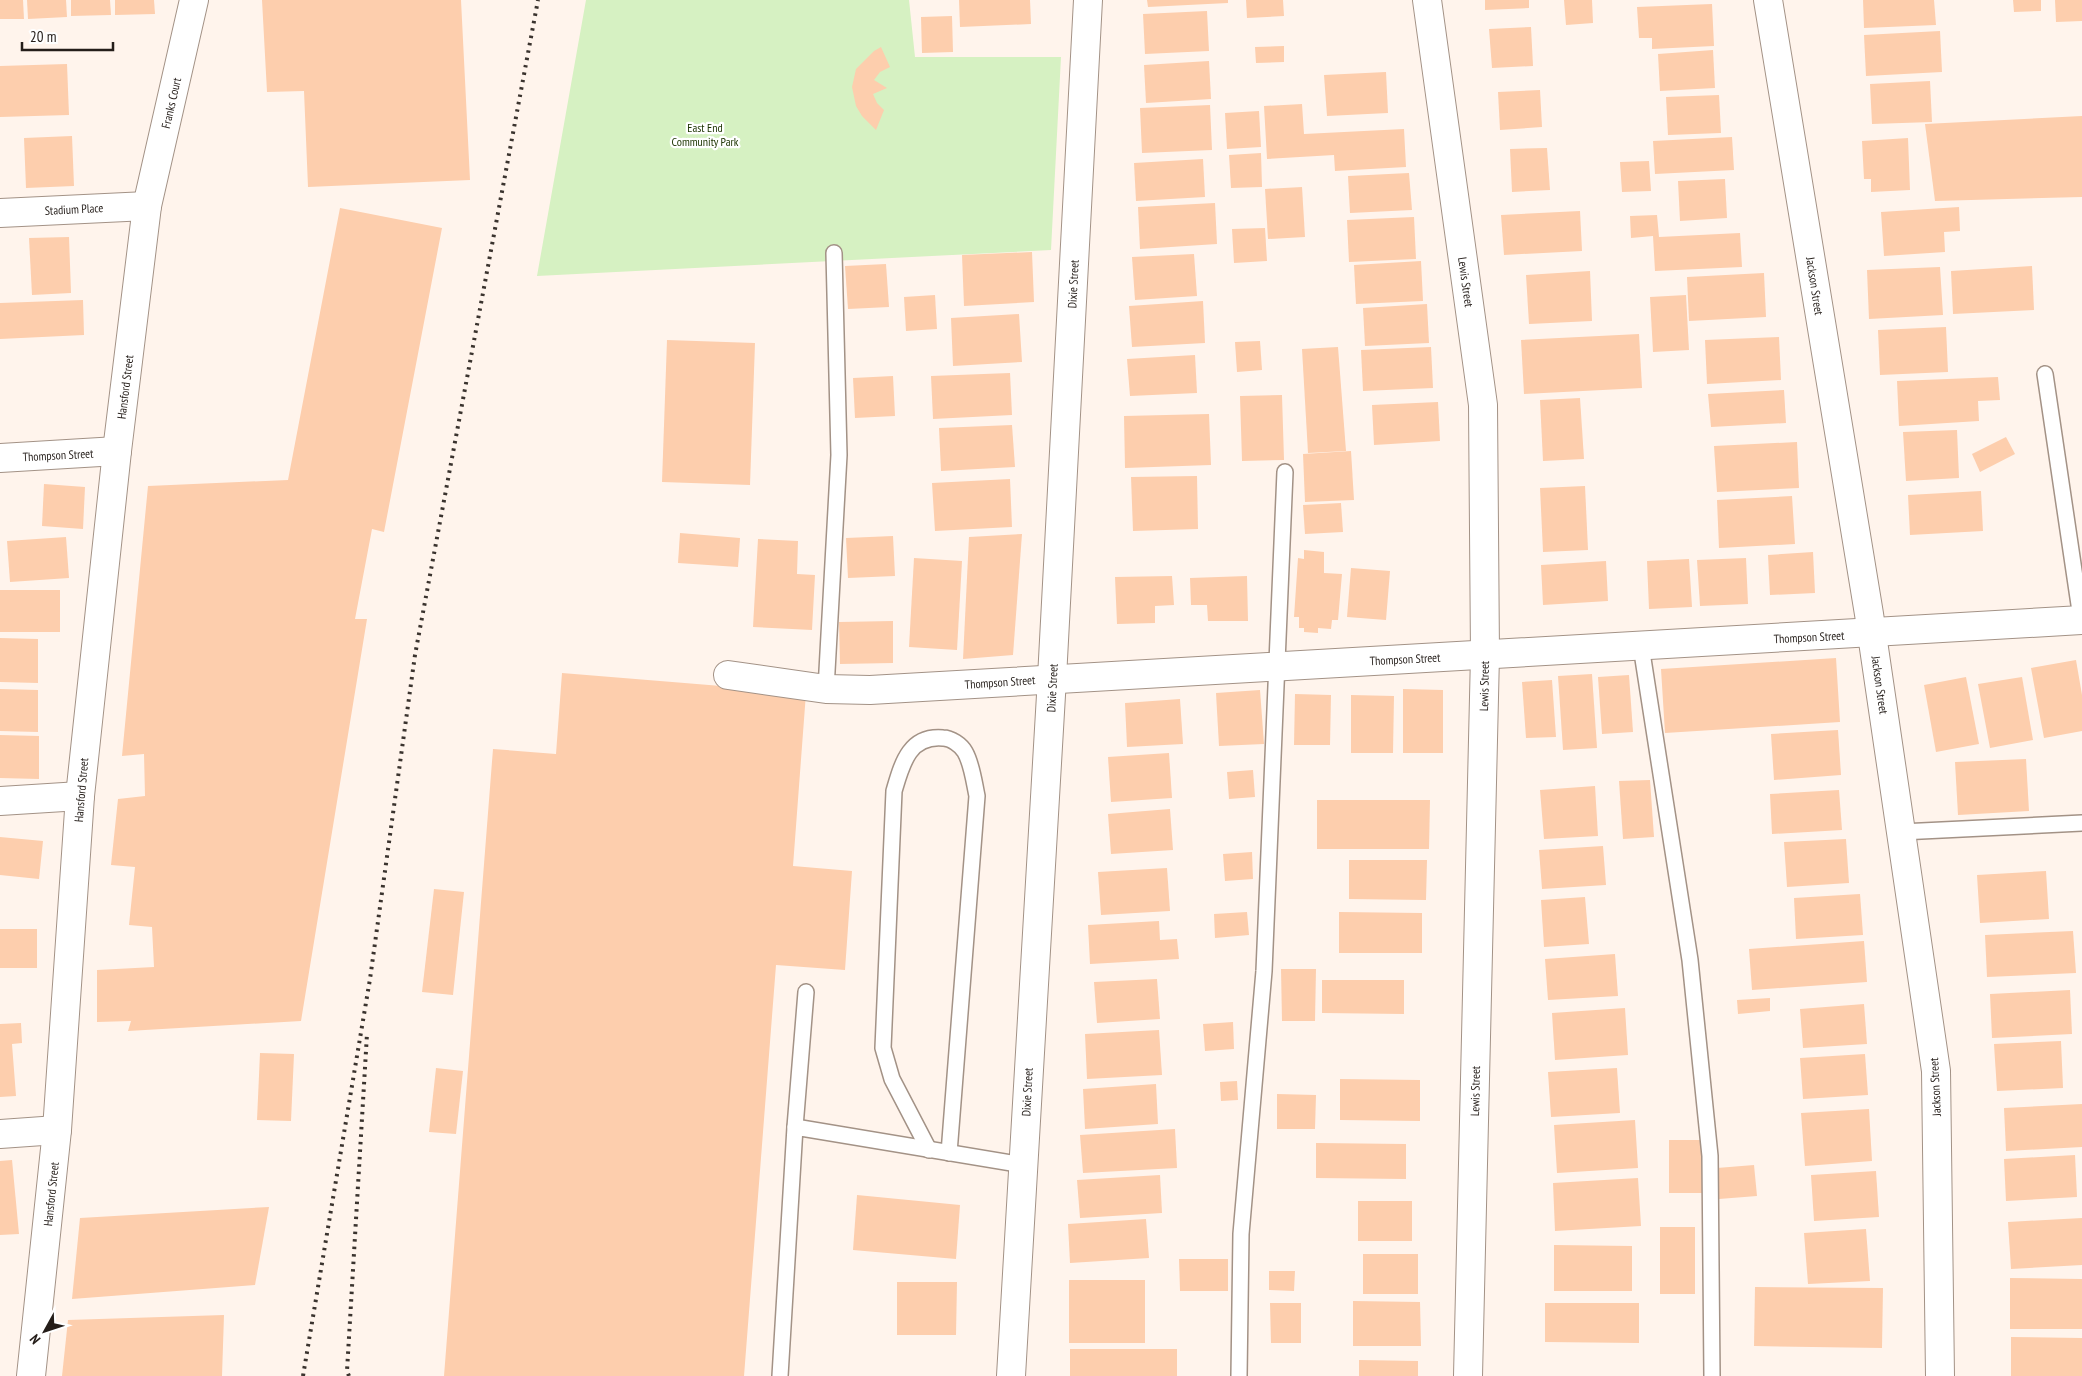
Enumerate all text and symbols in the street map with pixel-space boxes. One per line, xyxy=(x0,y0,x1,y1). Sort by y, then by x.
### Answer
scale bar xyxy=(22,20,114,52)
text: 20 m xyxy=(30,27,56,46)
street label: Franks Court xyxy=(158,75,184,130)
park label: East End Community Park xyxy=(672,120,739,149)
street label: Stadium Place xyxy=(44,200,104,218)
street label: Jackson Street xyxy=(1803,255,1827,317)
street label: Lewis Street xyxy=(1455,256,1477,309)
street label: Dixie Street xyxy=(1064,259,1082,309)
street label: Hansford Street xyxy=(114,353,136,420)
street label: Thompson Street xyxy=(22,446,94,464)
street label: Thompson Street xyxy=(1773,628,1845,646)
street label: Thompson Street xyxy=(1369,650,1441,668)
street label: Jackson Street xyxy=(1868,654,1892,716)
street label: Lewis Street xyxy=(1476,660,1492,711)
street label: Dixie Street xyxy=(1043,663,1061,713)
street label: Thompson Street xyxy=(964,672,1037,692)
street label: Hansford Street xyxy=(71,756,91,823)
street label: Jackson Street xyxy=(1926,1057,1944,1118)
street label: Lewis Street xyxy=(1467,1065,1483,1116)
street label: Dixie Street xyxy=(1018,1067,1036,1117)
street label: Hansford Street xyxy=(40,1160,62,1227)
north arrow xyxy=(20,1306,70,1356)
text: N xyxy=(26,1331,44,1348)

